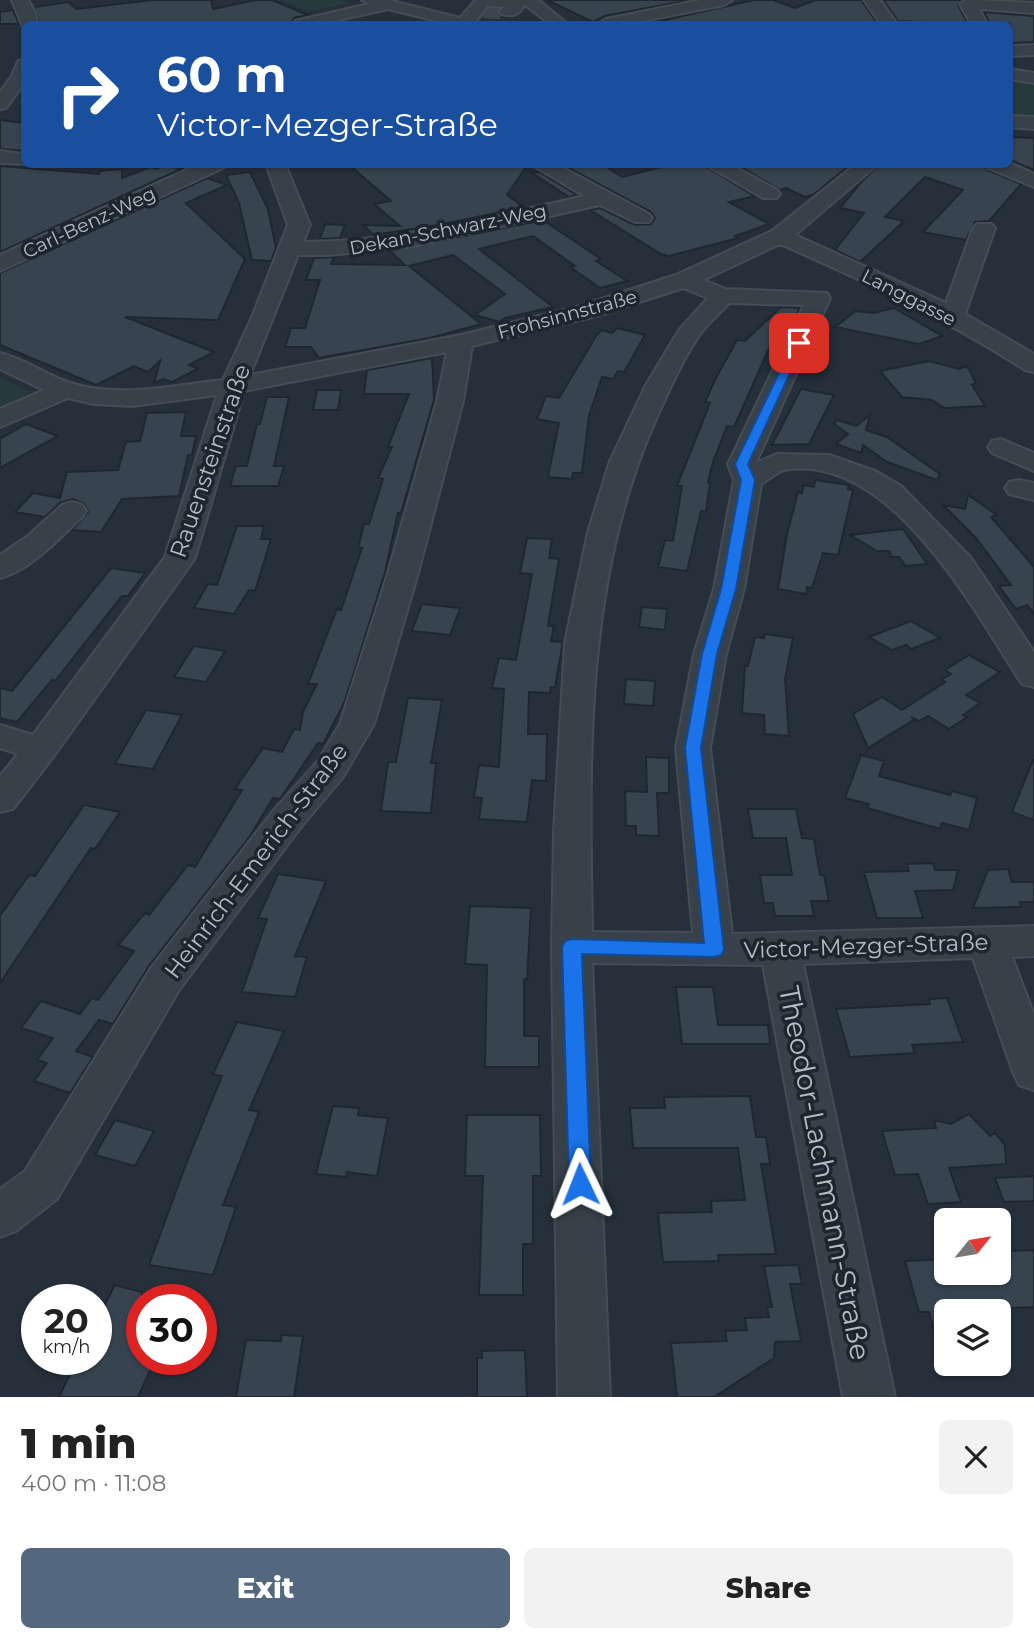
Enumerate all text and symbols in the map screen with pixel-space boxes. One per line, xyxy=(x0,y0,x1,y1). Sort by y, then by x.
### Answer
text: 60 m xyxy=(157,45,287,104)
icon: right xyxy=(42,49,133,140)
text: Victor-Mezger-Straße xyxy=(157,105,498,144)
street label: Carl-Benz-Weg xyxy=(19,182,159,263)
street label: Dekan-Schwarz-Weg xyxy=(348,199,549,260)
street label: Langgasse xyxy=(858,264,960,331)
street label: Frohsinnstraße xyxy=(495,285,639,344)
pin xyxy=(769,313,829,373)
icon: arrive xyxy=(780,324,818,362)
street label: Rauensteinstraße xyxy=(164,361,256,561)
street label: Heinrich-Emerich-Straße xyxy=(158,738,354,984)
street label: Victor-Mezger-Straße xyxy=(743,928,989,964)
street label: Theodor-Lachmann-Straße xyxy=(772,983,878,1363)
position arrow xyxy=(543,1147,617,1221)
north arrow xyxy=(934,1208,1012,1284)
map controls xyxy=(934,1208,1011,1376)
speed limit sign: 30 xyxy=(126,1284,217,1375)
text: 20 xyxy=(44,1299,89,1342)
button: layers xyxy=(934,1299,1011,1376)
text: km/h xyxy=(42,1336,91,1358)
text: 1 min xyxy=(21,1417,137,1469)
button: close xyxy=(939,1420,1013,1494)
text: 400 m · 11:08 xyxy=(21,1469,166,1497)
button: Exit xyxy=(21,1548,510,1628)
button: Share xyxy=(524,1548,1013,1628)

